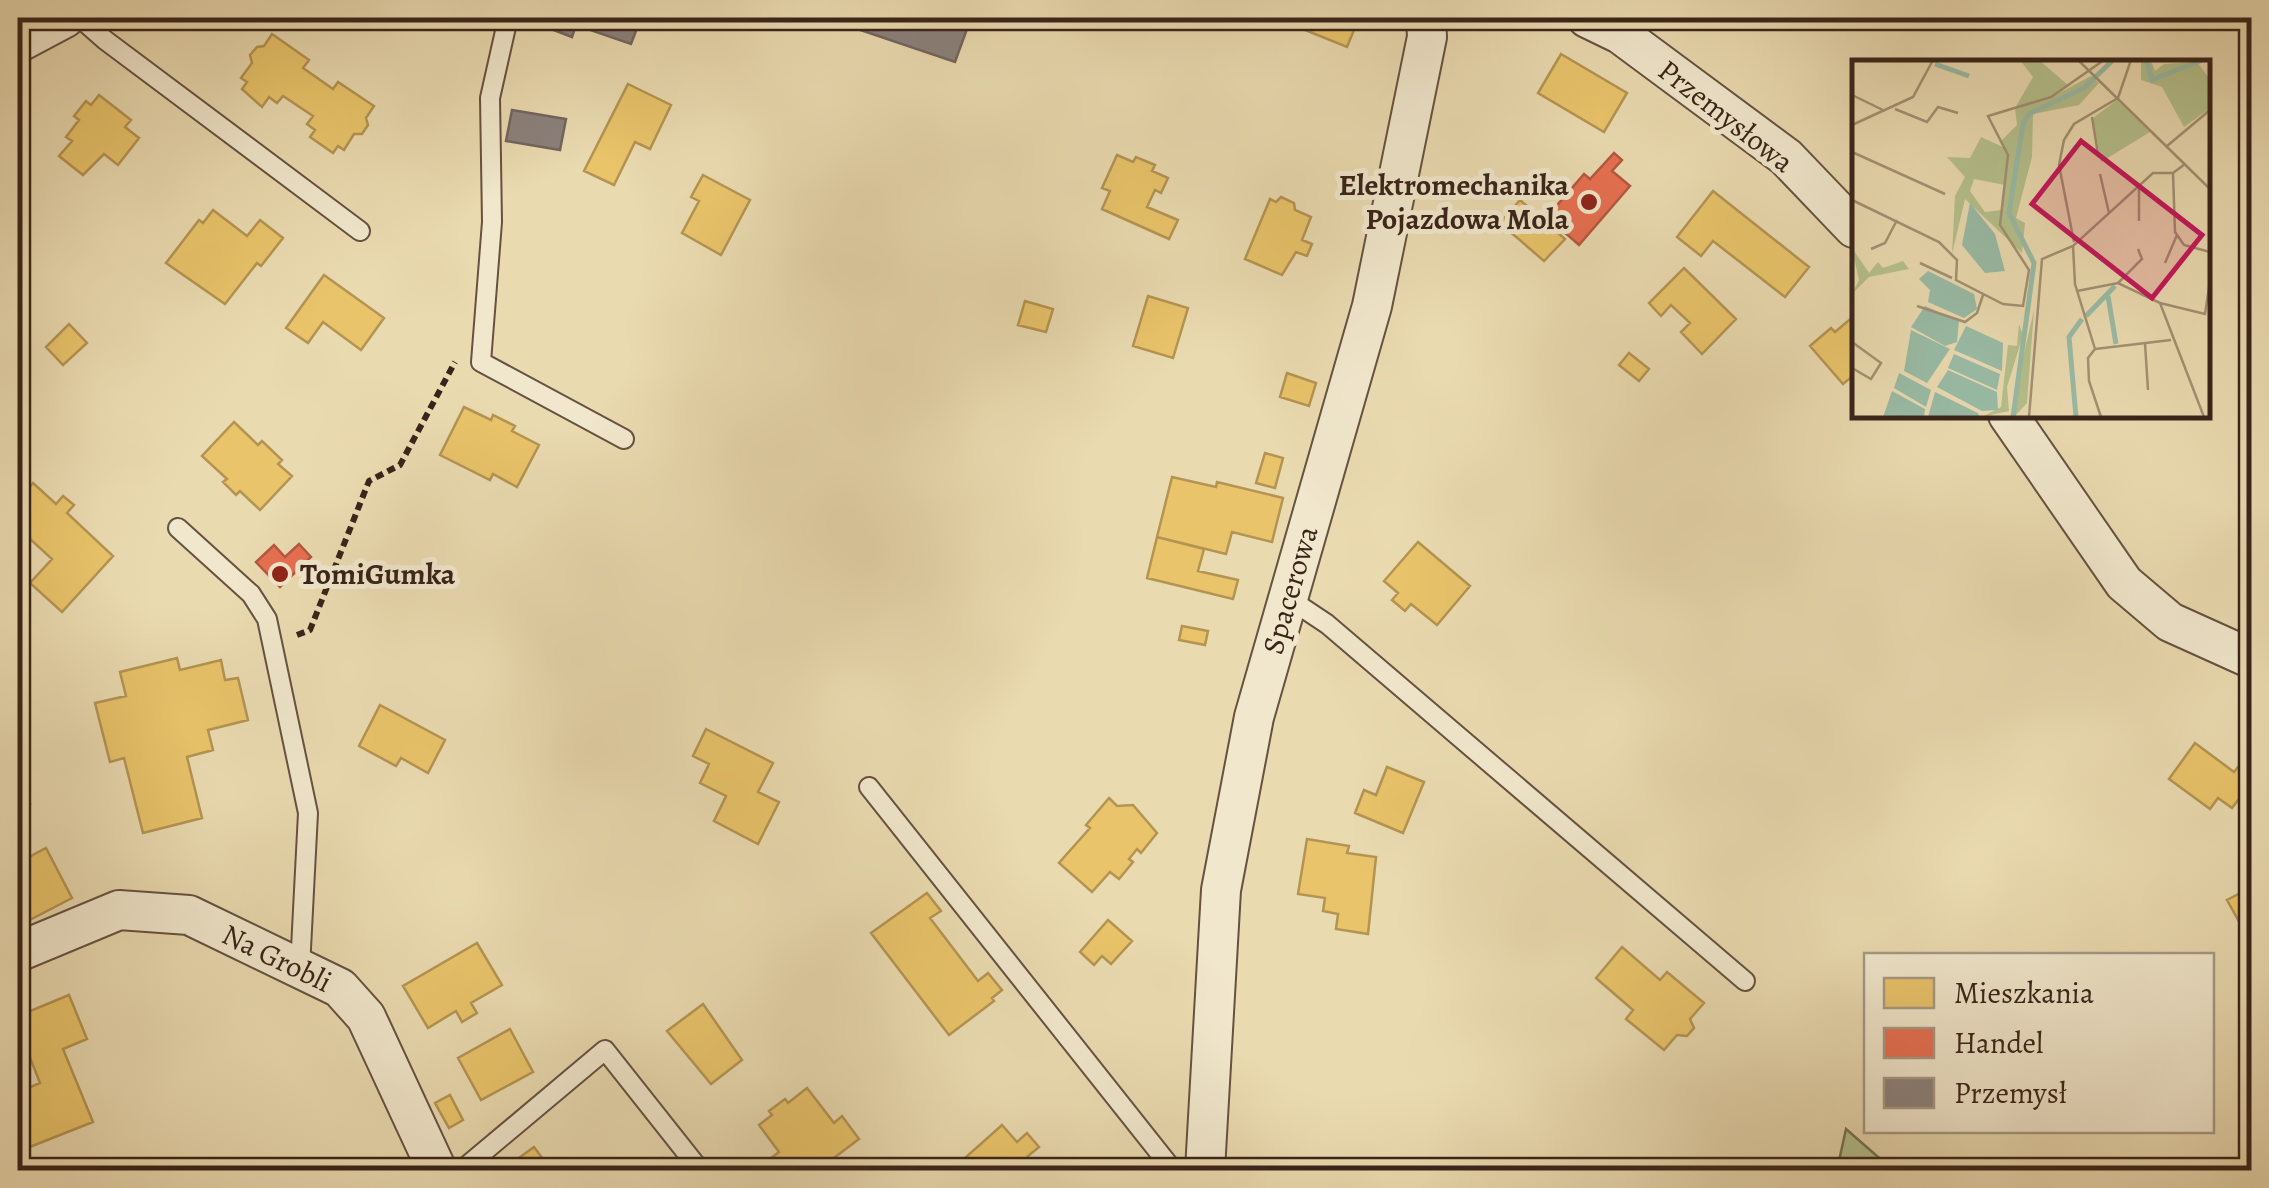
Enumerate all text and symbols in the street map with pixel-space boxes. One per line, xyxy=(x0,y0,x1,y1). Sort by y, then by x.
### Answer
street label: Przemysłowa xyxy=(1650,50,1802,182)
inset map xyxy=(1852,60,2209,418)
place label: Elektromechanika Pojazdowa Mola xyxy=(1339,165,1570,239)
marker: Elektromechanika Pojazdowa Mola xyxy=(1578,191,1600,213)
street label: Spacerowa xyxy=(1253,521,1327,659)
place label: TomiGumka xyxy=(300,554,456,594)
marker: TomiGumka xyxy=(269,563,291,585)
street label: Na Grobli xyxy=(215,914,339,1002)
legend xyxy=(1864,953,2214,1133)
text: Mieszkania xyxy=(1954,973,2094,1013)
text: Handel xyxy=(1954,1023,2043,1063)
text: Przemysł xyxy=(1954,1073,2067,1113)

